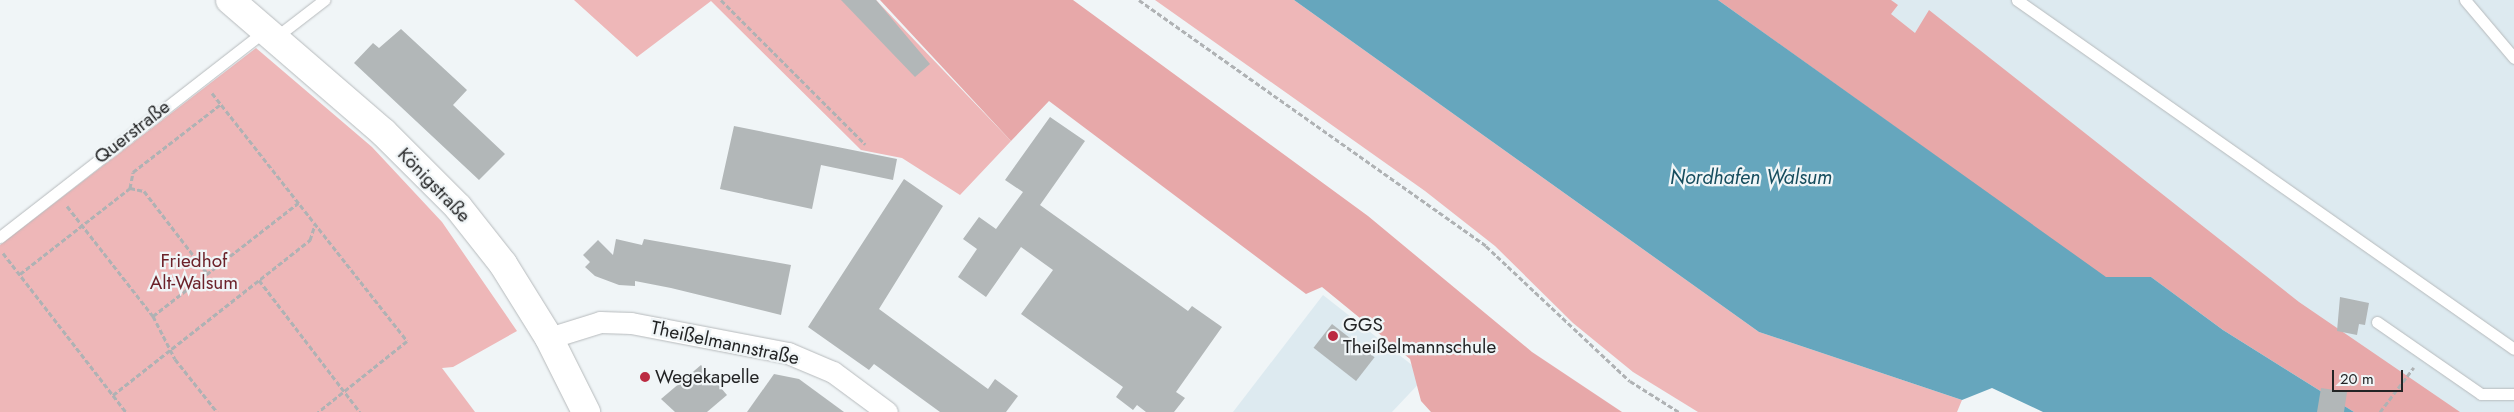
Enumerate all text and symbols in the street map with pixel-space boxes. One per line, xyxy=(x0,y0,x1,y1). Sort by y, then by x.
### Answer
street label: Querstraße xyxy=(90,95,174,169)
street label: Königstraße xyxy=(393,143,475,227)
water label: Nordhafen Walsum xyxy=(1670,165,1832,189)
park label: Friedhof Alt-Walsum xyxy=(150,250,238,294)
place label: GGS Theißelmannschule xyxy=(1343,314,1496,358)
street label: Theißelmannstraße xyxy=(649,316,801,370)
marker: GGS Theißelmannschule xyxy=(1327,330,1339,342)
scale bar xyxy=(2334,360,2405,392)
place label: Wegekapelle xyxy=(655,366,759,388)
text: 20 m xyxy=(2340,368,2374,390)
marker: Wegekapelle xyxy=(639,371,651,383)

